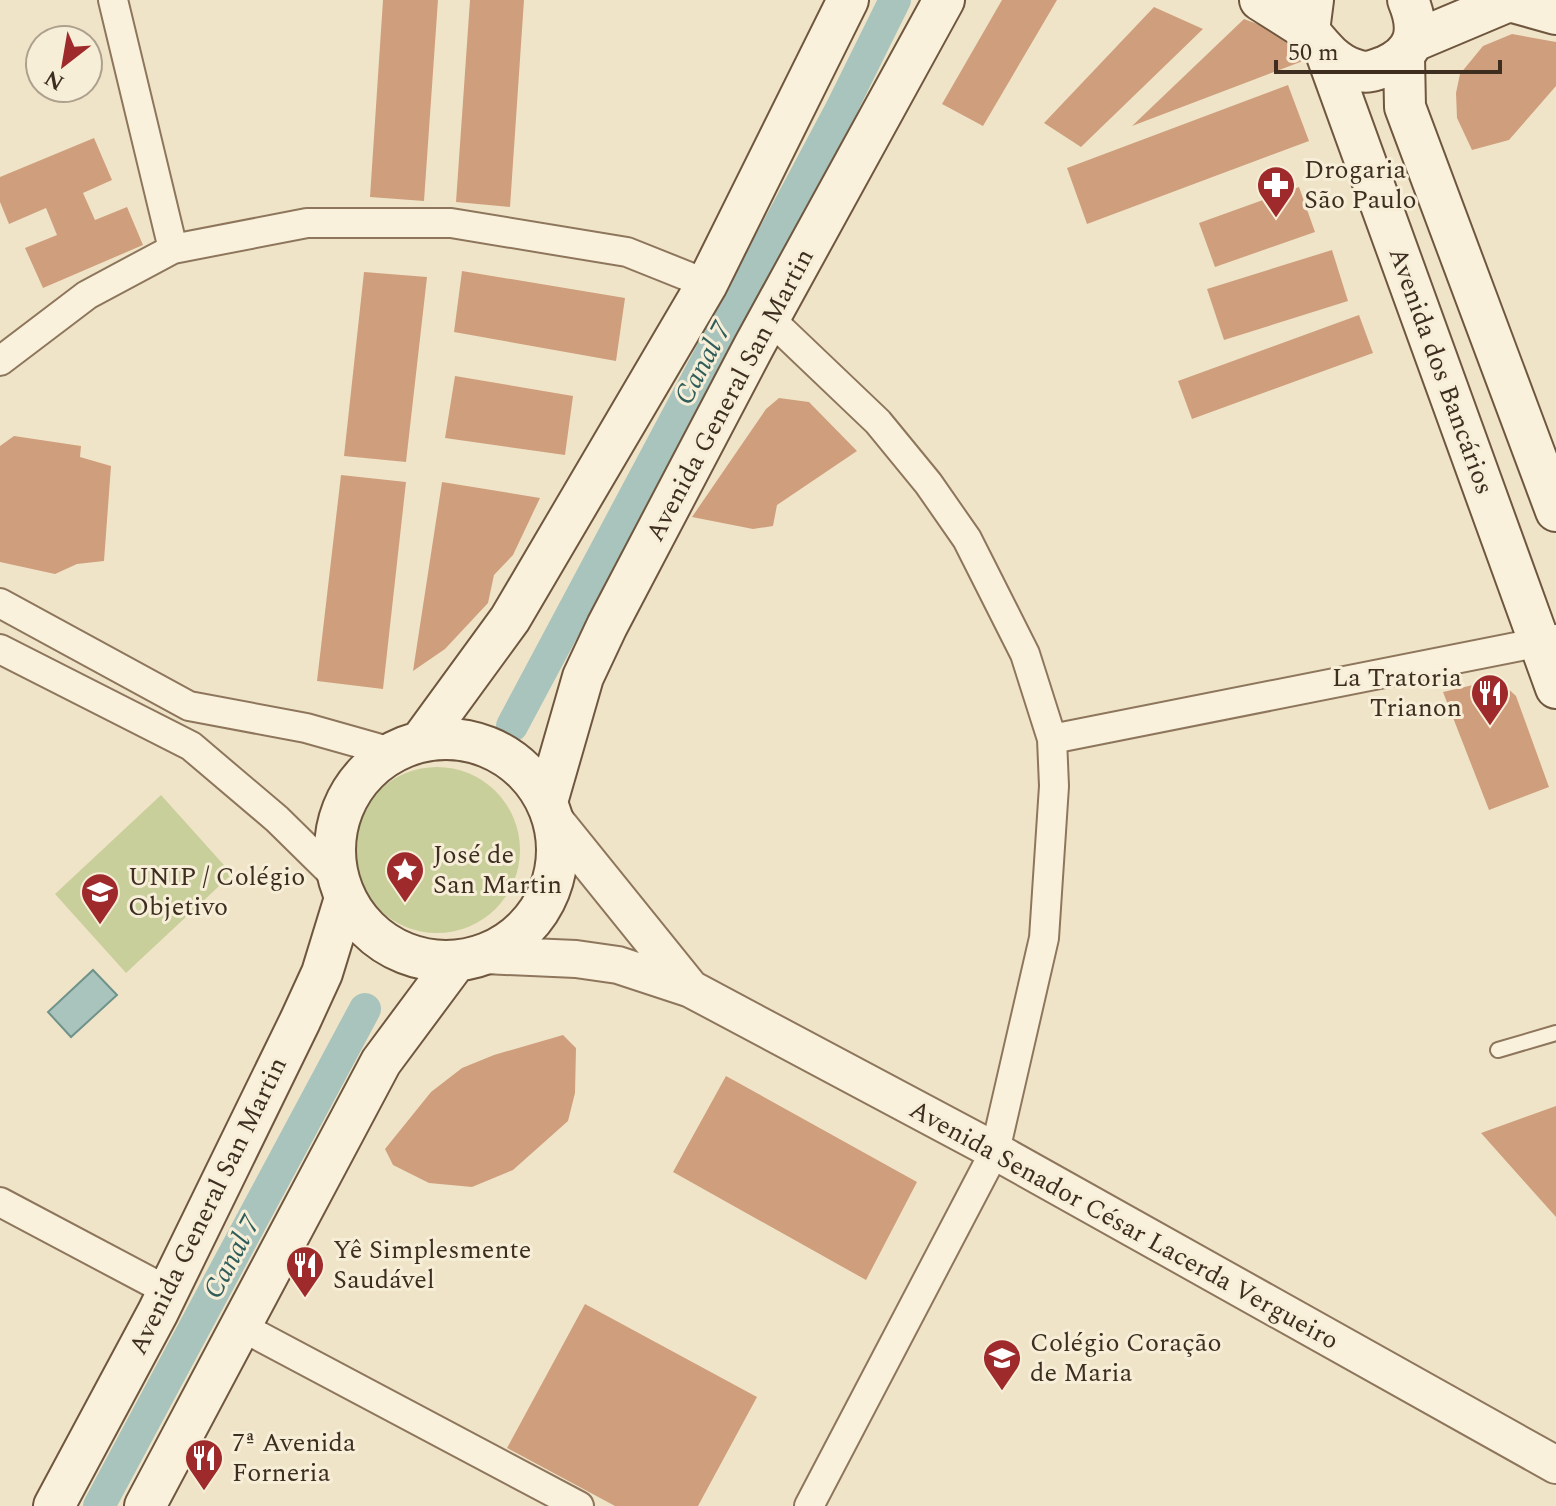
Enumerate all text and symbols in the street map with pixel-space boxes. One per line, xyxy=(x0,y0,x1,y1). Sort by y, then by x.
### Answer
north arrow xyxy=(24,24,104,104)
scale bar xyxy=(1276,24,1500,74)
text: 50 m xyxy=(1288,35,1339,71)
text: N xyxy=(38,61,71,99)
place label: Drogaria São Paulo xyxy=(1304,150,1417,220)
pharmacy icon: Drogaria São Paulo xyxy=(1255,164,1297,219)
street label: Avenida General San Martin xyxy=(636,241,824,549)
street label: Avenida dos Bancários xyxy=(1378,242,1504,500)
water label: Canal 7 xyxy=(663,312,743,413)
place label: La Tratoria Trianon xyxy=(1332,658,1462,728)
restaurant icon: La Tratoria Trianon xyxy=(1469,672,1511,727)
place label: José de San Martin xyxy=(433,835,562,905)
place icon: José de San Martin xyxy=(384,849,426,904)
place label: UNIP / Colégio Objetivo xyxy=(128,857,305,927)
school or university icon: UNIP / Colégio Objetivo xyxy=(79,871,121,926)
street label: Avenida General San Martin xyxy=(118,1050,298,1362)
street label: Avenida Senador César Lacerda Vergueiro xyxy=(902,1090,1346,1360)
water label: Canal 7 xyxy=(192,1206,272,1307)
place label: Yê Simplesmente Saudável xyxy=(333,1230,531,1300)
restaurant icon: Yê Simplesmente Saudável xyxy=(284,1244,326,1299)
place label: Colégio Coração de Maria xyxy=(1030,1323,1221,1393)
school or university icon: Colégio Coração de Maria xyxy=(981,1337,1023,1392)
place label: 7ª Avenida Forneria xyxy=(232,1423,356,1493)
restaurant icon: 7ª Avenida Forneria xyxy=(183,1437,225,1492)

